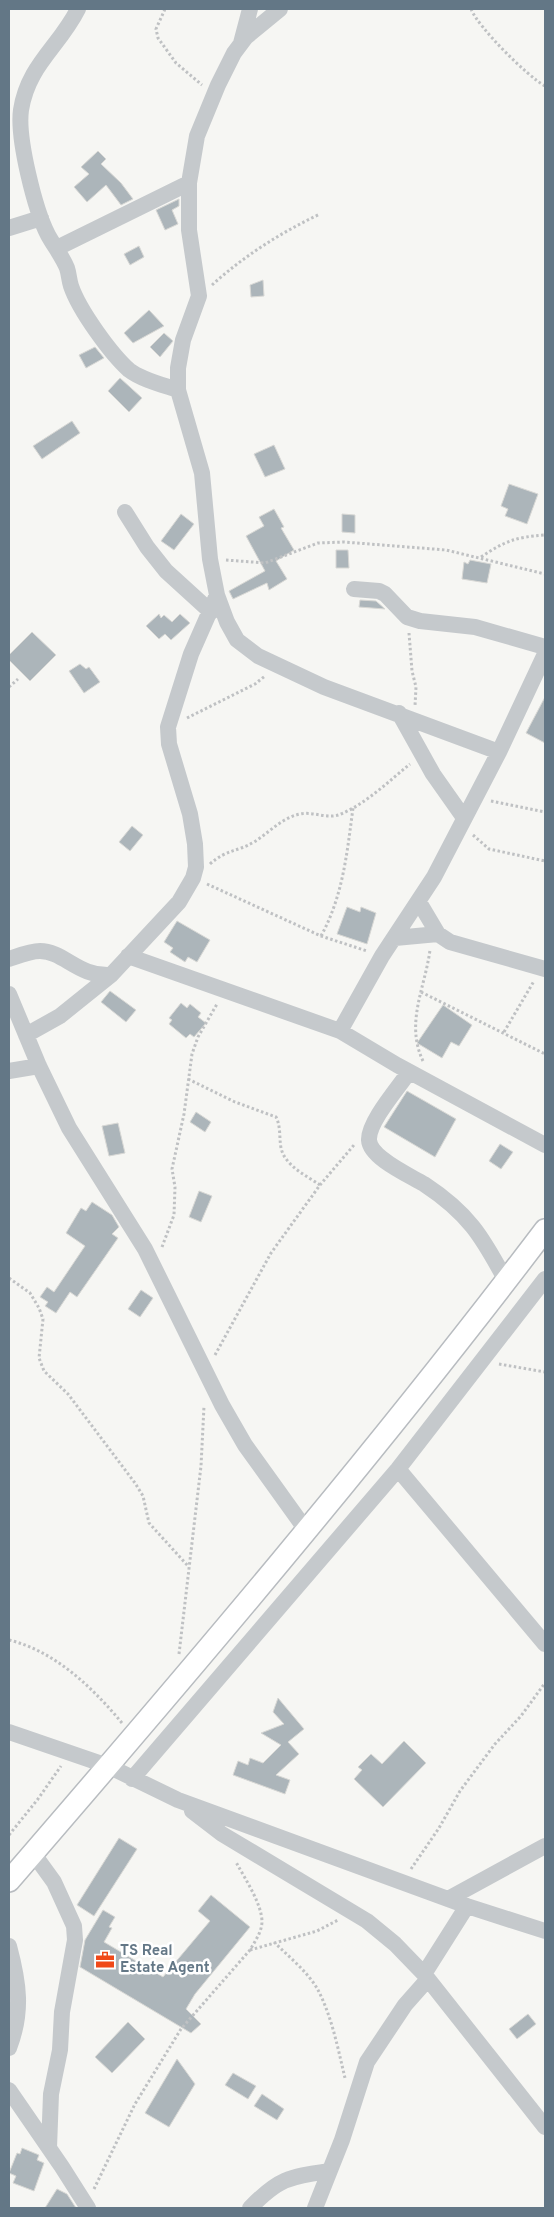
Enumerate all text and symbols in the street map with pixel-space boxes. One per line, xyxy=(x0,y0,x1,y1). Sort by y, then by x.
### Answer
place label: TS Real Estate Agent xyxy=(120,1942,210,1978)
office icon: TS Real Estate Agent xyxy=(94,1949,116,1971)

